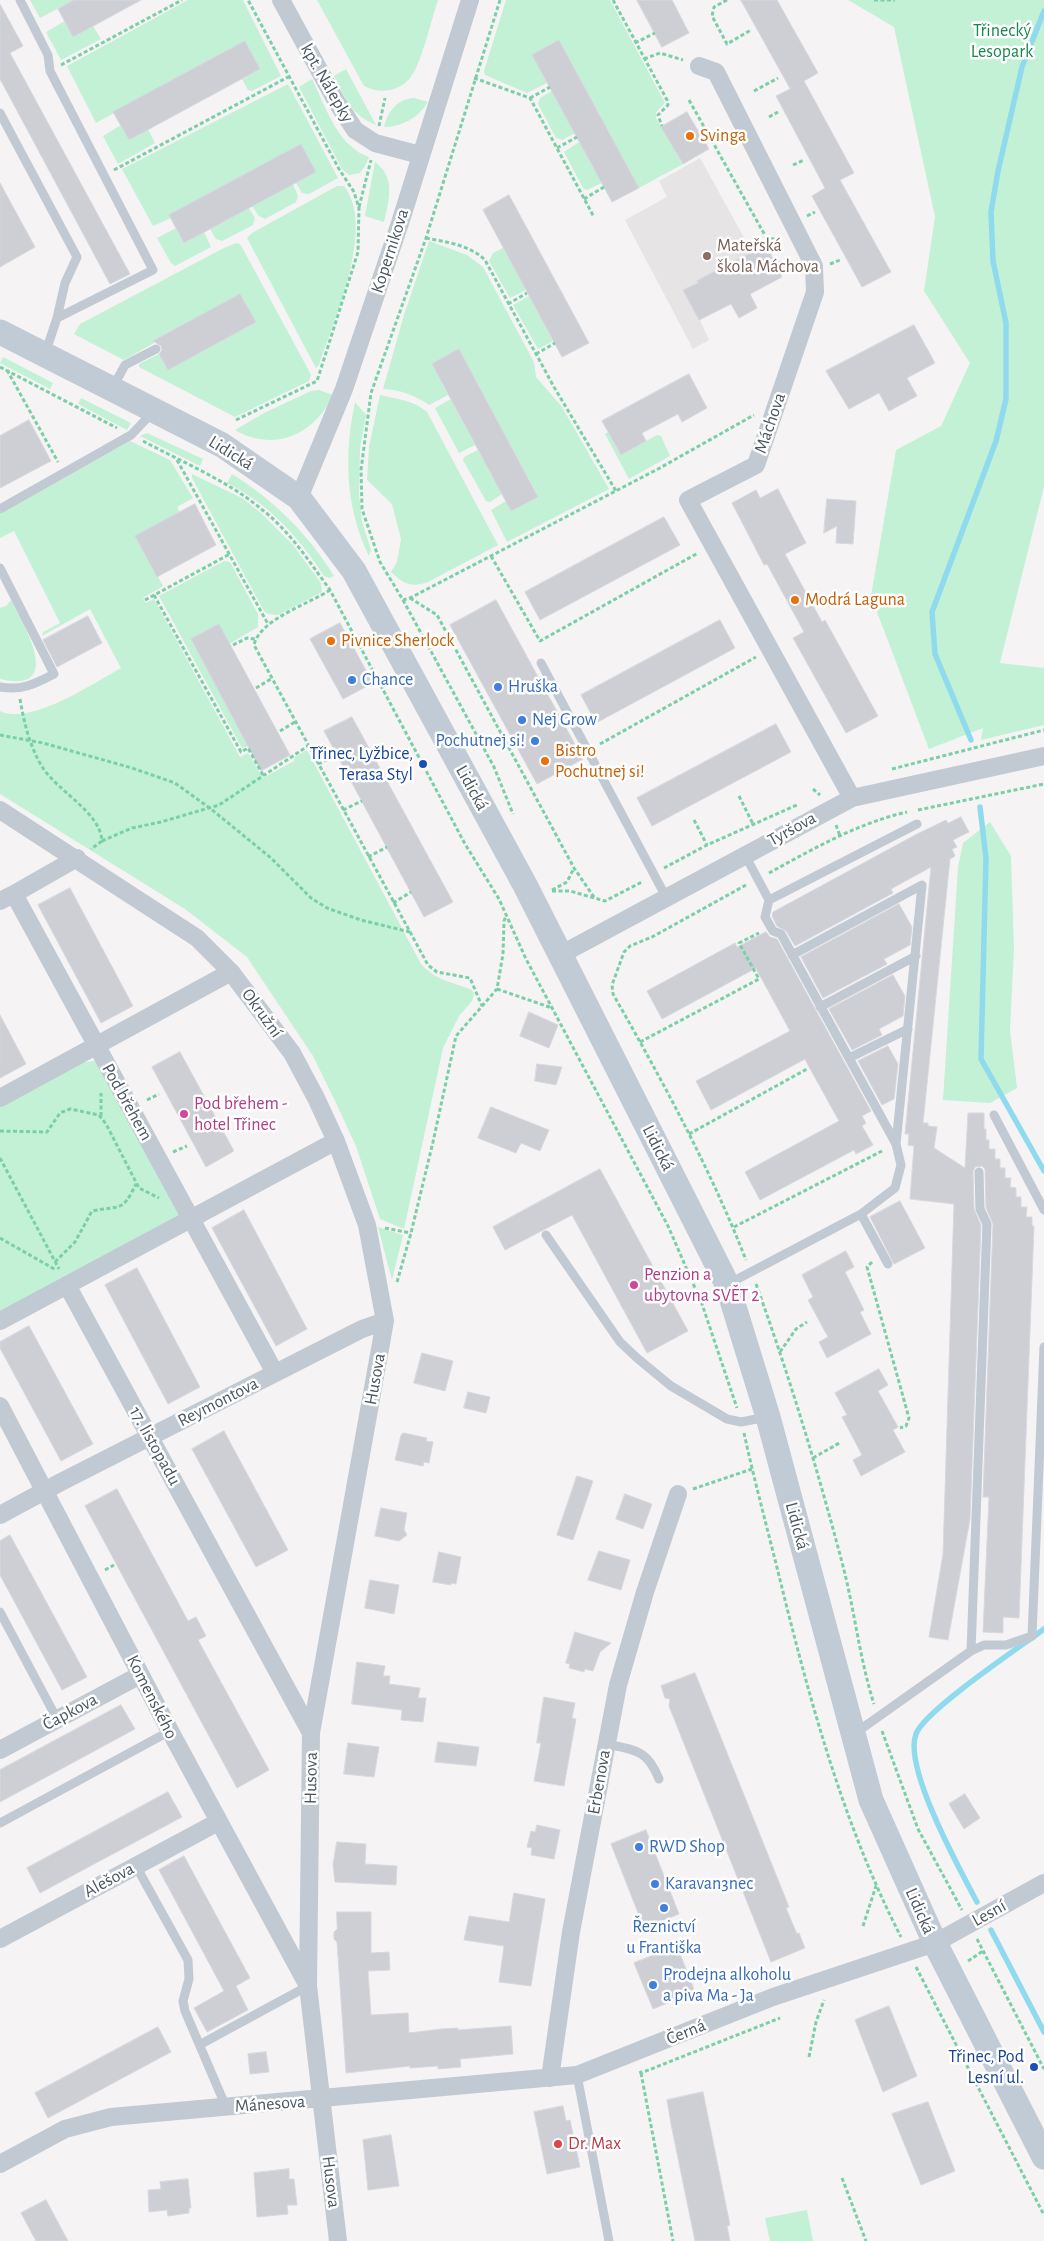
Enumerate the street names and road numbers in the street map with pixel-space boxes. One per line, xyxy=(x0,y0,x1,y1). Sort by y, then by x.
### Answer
street label: kpt. Nálepky xyxy=(296,40,358,126)
street label: Kopernikova xyxy=(366,206,414,296)
street label: Máchova xyxy=(750,390,790,456)
street label: Lidická xyxy=(205,431,257,475)
street label: Lidická xyxy=(451,762,493,814)
street label: Tyršova xyxy=(764,807,820,851)
street label: Okružní xyxy=(237,984,287,1042)
street label: Pod břehem xyxy=(97,1060,157,1144)
street label: Lidická xyxy=(637,1121,679,1175)
street label: Husova xyxy=(360,1351,390,1407)
street label: Reymontova xyxy=(174,1373,262,1431)
street label: 17. listopadu xyxy=(125,1403,185,1489)
street label: Lidická xyxy=(780,1500,814,1552)
street label: Komenského xyxy=(122,1651,182,1743)
street label: Čapkova xyxy=(39,1689,101,1735)
street label: Erbenova xyxy=(583,1748,615,1816)
street label: Husova xyxy=(300,1752,322,1804)
street label: Alešova xyxy=(80,1858,138,1902)
street label: Lidická xyxy=(900,1884,940,1938)
street label: Lesní xyxy=(968,1895,1010,1931)
street label: Černá xyxy=(663,2014,709,2050)
street label: Mánesova xyxy=(234,2091,306,2117)
street label: Husova xyxy=(317,2155,345,2209)

